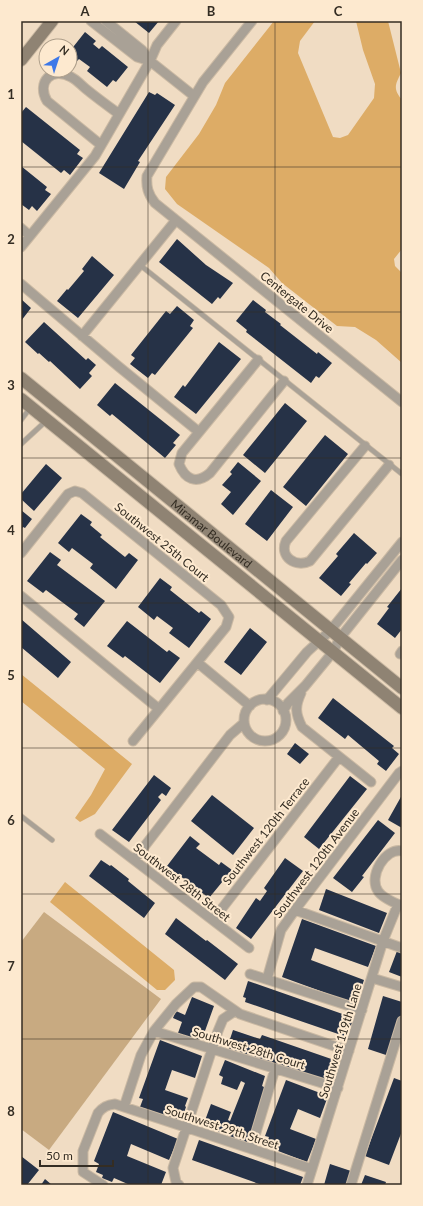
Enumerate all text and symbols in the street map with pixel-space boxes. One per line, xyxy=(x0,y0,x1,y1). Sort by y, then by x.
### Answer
text: A xyxy=(79,3,90,19)
text: B xyxy=(207,3,216,19)
text: C xyxy=(334,3,343,19)
north arrow xyxy=(38,38,78,78)
text: N xyxy=(57,42,72,58)
text: 1 xyxy=(7,86,15,102)
text: 2 xyxy=(7,231,15,247)
street label: Centergate Drive xyxy=(257,268,337,336)
text: 3 xyxy=(7,377,15,393)
street label: Miramar Boulevard xyxy=(168,496,255,571)
street label: Southwest 25th Court xyxy=(112,499,213,585)
text: 4 xyxy=(7,522,15,538)
text: 5 xyxy=(7,667,15,683)
street label: Southwest 120th Terrace xyxy=(219,774,313,888)
street label: Southwest 120th Avenue xyxy=(270,805,362,921)
text: 6 xyxy=(7,812,15,828)
street label: Southwest 28th Street xyxy=(131,840,234,925)
text: 7 xyxy=(7,958,15,974)
street label: Southwest 119th Lane xyxy=(315,982,365,1100)
street label: Southwest 28th Court xyxy=(191,1024,308,1073)
street label: Southwest 29th Street xyxy=(163,1102,281,1153)
text: 8 xyxy=(7,1103,15,1119)
scale bar xyxy=(40,1142,113,1168)
text: 50 m xyxy=(46,1148,73,1163)

